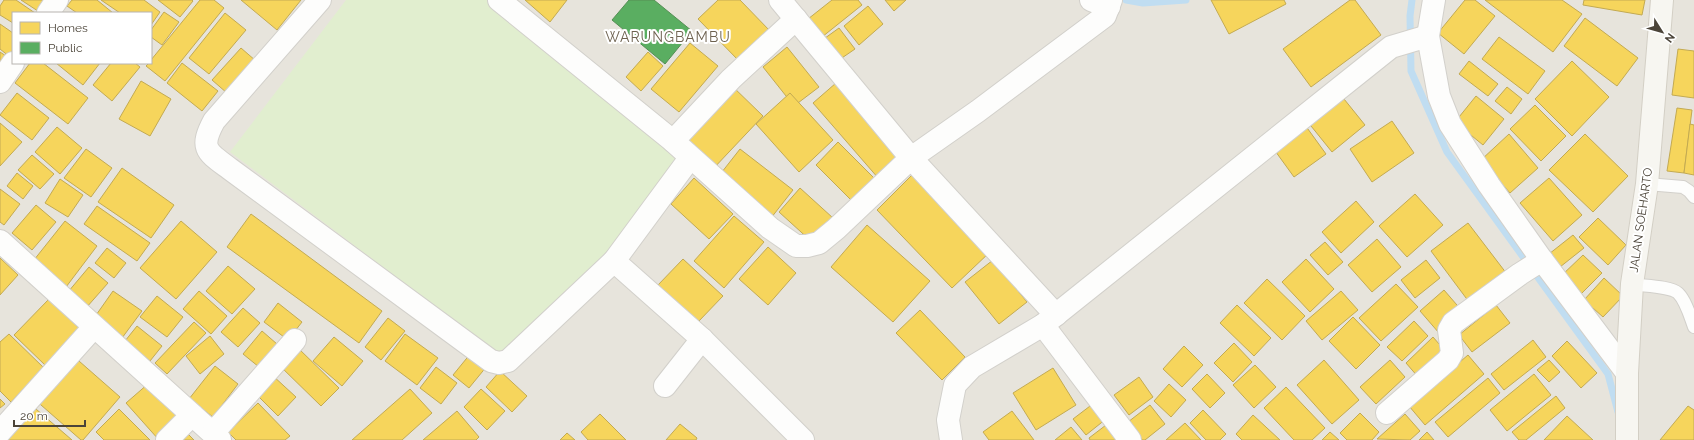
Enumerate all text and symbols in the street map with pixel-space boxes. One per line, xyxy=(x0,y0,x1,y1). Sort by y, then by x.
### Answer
legend xyxy=(12,12,152,64)
north arrow xyxy=(1642,12,1682,52)
text: Homes xyxy=(48,21,88,35)
district label: WARUNGBAMBU xyxy=(605,29,731,45)
text: N xyxy=(1662,30,1677,45)
text: Public xyxy=(48,41,83,55)
street label: JALAN SOEHARTO xyxy=(1627,167,1655,273)
scale bar xyxy=(14,402,85,428)
text: 20 m xyxy=(20,409,48,423)

